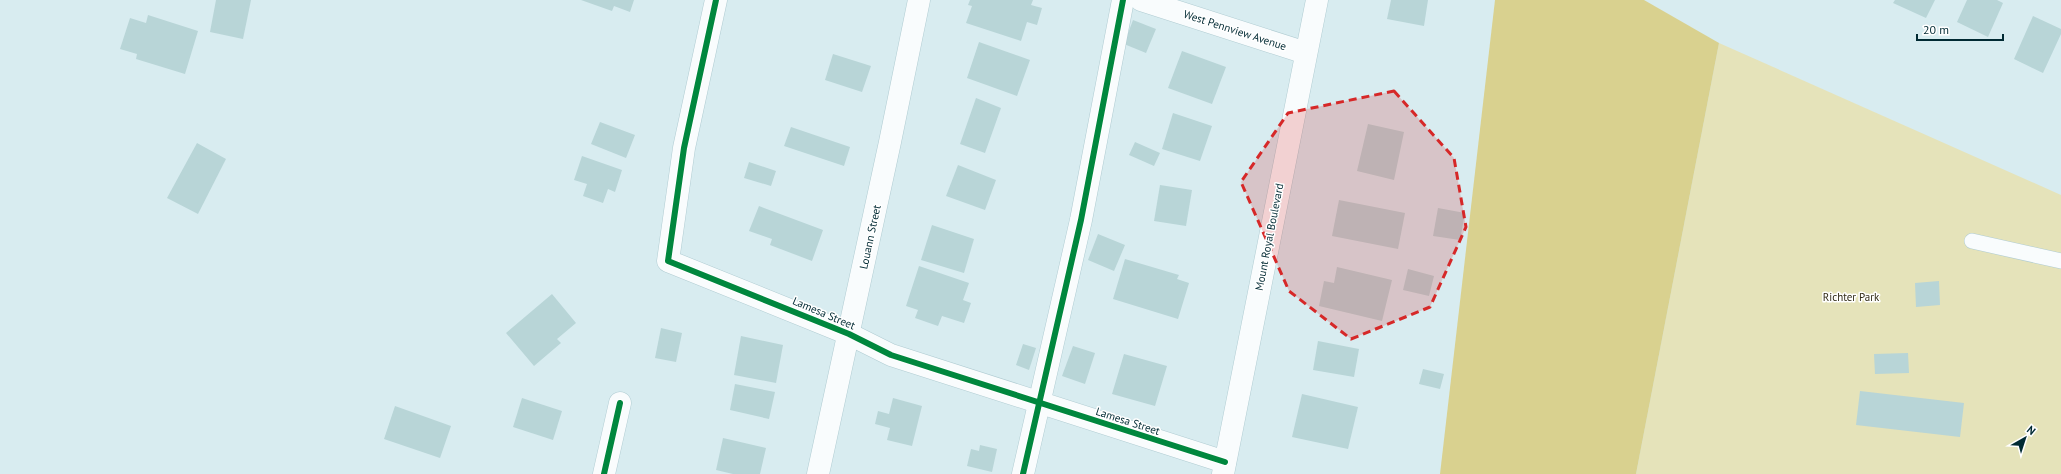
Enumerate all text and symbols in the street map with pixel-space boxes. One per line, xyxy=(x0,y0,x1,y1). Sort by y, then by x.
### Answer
street label: West Pennview Avenue xyxy=(1182,7,1289,53)
scale bar xyxy=(1917,16,2003,42)
text: 20 m xyxy=(1923,22,1949,37)
street label: Mount Royal Boulevard xyxy=(1252,182,1286,292)
street label: Louann Street xyxy=(856,203,884,270)
park label: Richter Park xyxy=(1823,290,1880,304)
street label: Lamesa Street xyxy=(791,294,858,333)
street label: Lamesa Street xyxy=(1094,404,1162,438)
north arrow xyxy=(2005,418,2045,458)
text: N xyxy=(2024,423,2039,438)

